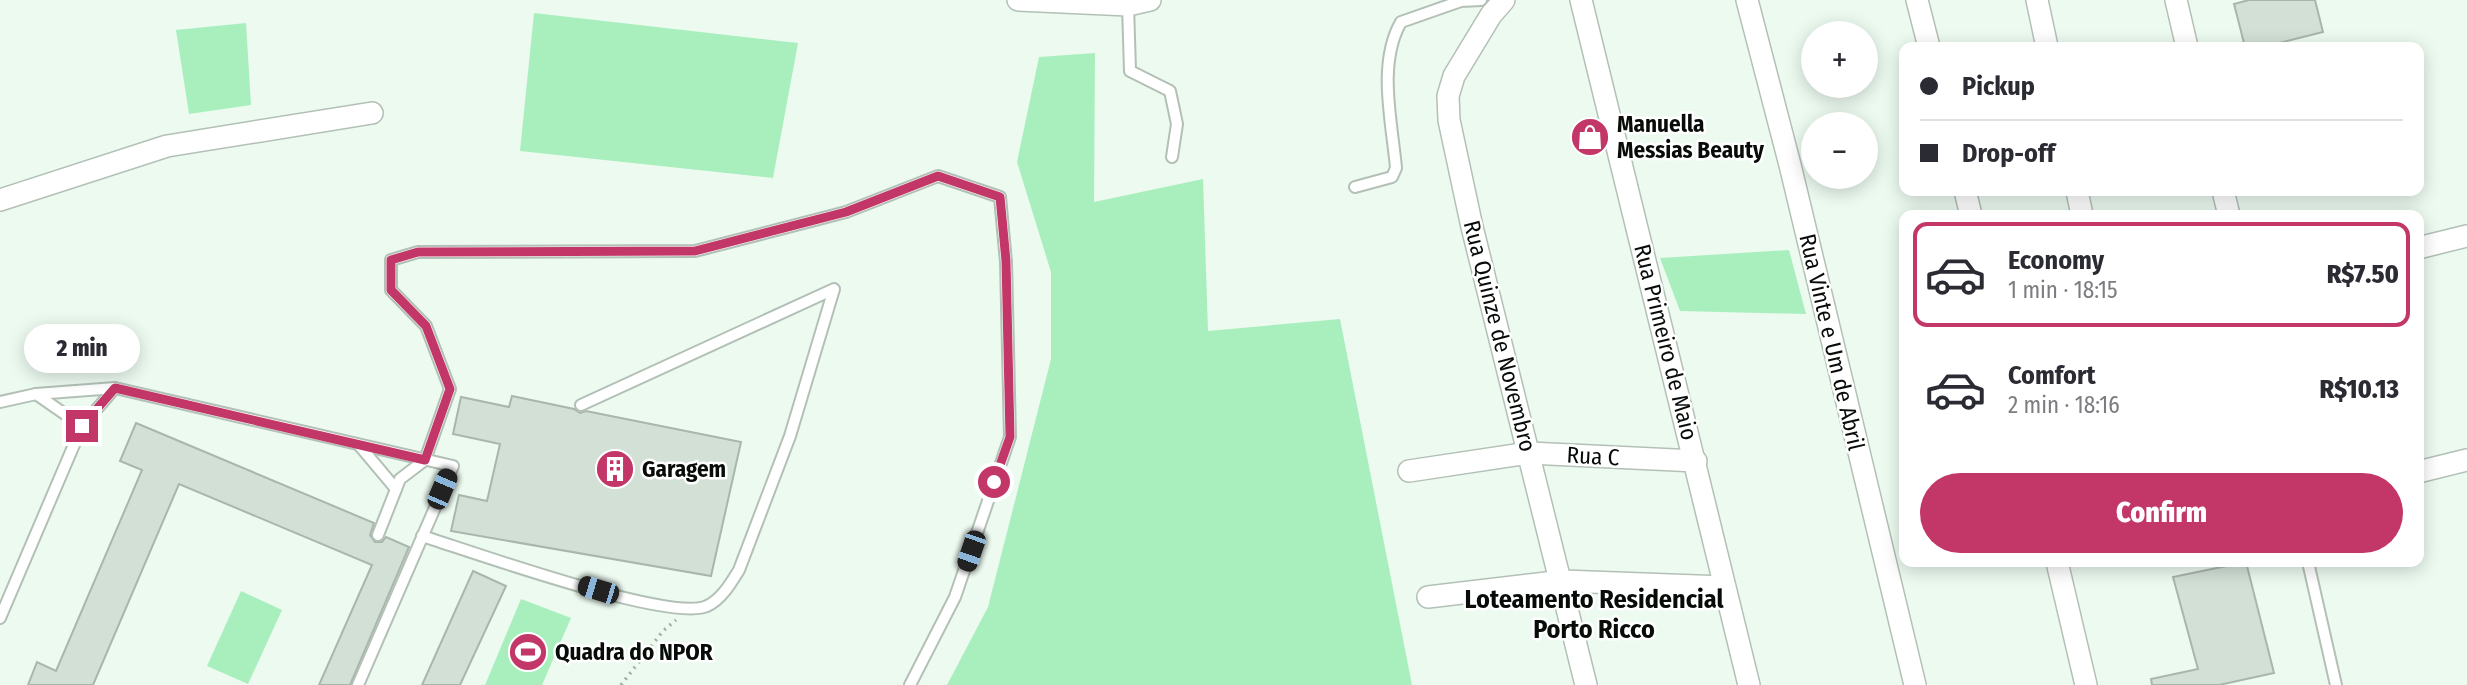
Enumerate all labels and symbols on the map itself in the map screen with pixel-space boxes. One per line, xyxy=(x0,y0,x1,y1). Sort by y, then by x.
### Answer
place label: Manuella Messias Beauty xyxy=(1617,110,1765,164)
shop icon: Manuella Messias Beauty xyxy=(1569,116,1611,158)
street label: Rua Quinze de Novembro xyxy=(1458,217,1542,455)
street label: Rua Vinte e Um de Abril xyxy=(1793,231,1871,453)
street label: Rua Primeiro de Maio xyxy=(1628,241,1704,443)
callout: 2 min xyxy=(24,324,140,374)
route end xyxy=(66,410,98,442)
street label: Rua C xyxy=(1566,441,1620,471)
building icon: Garagem xyxy=(594,448,636,490)
place label: Garagem xyxy=(642,455,726,483)
car xyxy=(425,466,460,512)
route start xyxy=(978,466,1010,498)
car xyxy=(955,528,988,574)
car xyxy=(575,574,622,606)
district label: Loteamento Residencial Porto Ricco xyxy=(1465,584,1724,645)
sports icon: Quadra do NPOR xyxy=(507,631,549,673)
place label: Quadra do NPOR xyxy=(555,638,714,666)

